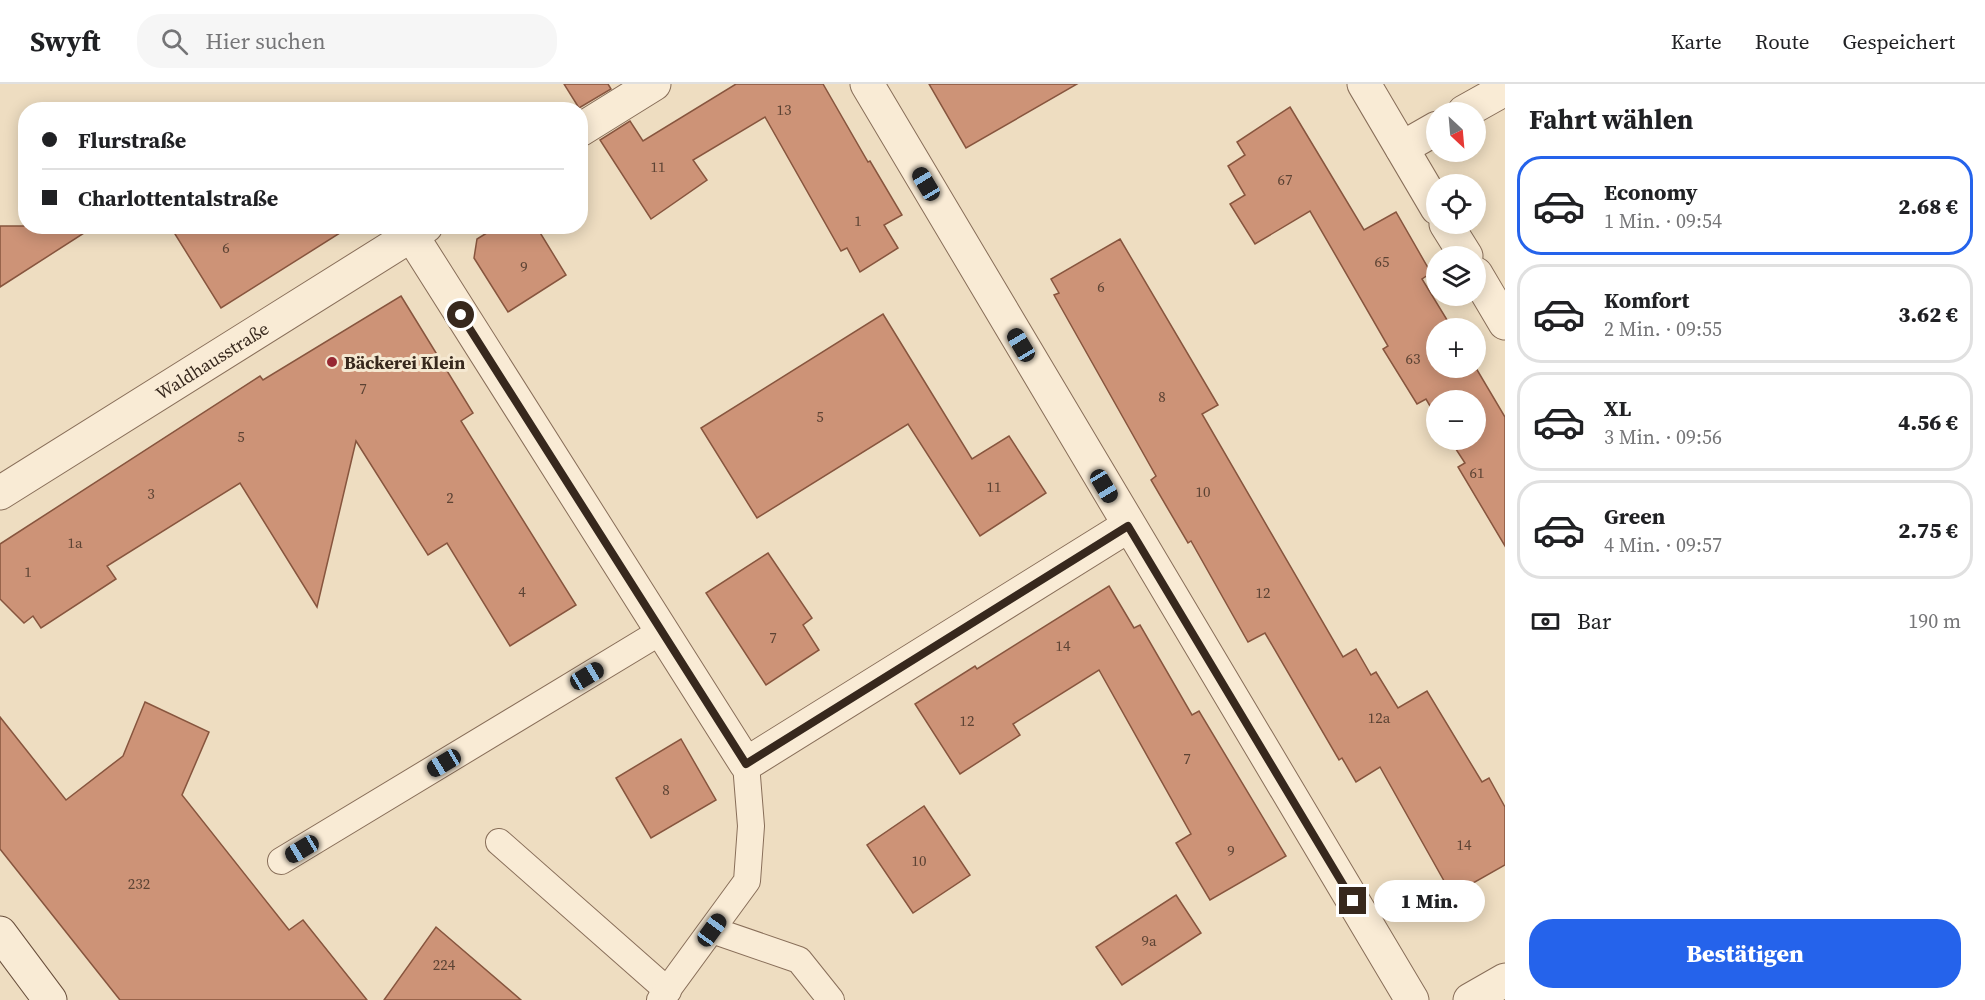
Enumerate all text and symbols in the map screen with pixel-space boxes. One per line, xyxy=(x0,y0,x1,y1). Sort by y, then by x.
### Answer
search box xyxy=(137,14,557,68)
text: Swyft xyxy=(30,22,101,60)
icon: search xyxy=(158,25,191,58)
text: Hier suchen xyxy=(206,26,326,56)
text: Karte xyxy=(1671,27,1722,56)
text: Route xyxy=(1755,27,1809,56)
text: Gespeichert xyxy=(1842,27,1955,56)
house number: 13 xyxy=(776,99,792,120)
text: Fahrt wählen xyxy=(1529,101,1693,138)
north arrow xyxy=(1426,102,1486,162)
map controls xyxy=(1426,102,1486,450)
text: Flurstraße xyxy=(78,125,186,155)
house number: 11 xyxy=(650,156,666,177)
car xyxy=(909,164,943,204)
house number: 67 xyxy=(1277,169,1293,190)
button: locate xyxy=(1426,174,1486,234)
text: Economy xyxy=(1604,177,1698,207)
icon: car xyxy=(1532,179,1586,233)
text: Charlottentalstraße xyxy=(78,183,278,213)
text: 2.68 € xyxy=(1898,191,1958,221)
text: 1 Min. · 09:54 xyxy=(1604,207,1722,235)
house number: 1 xyxy=(854,210,862,231)
house number: 6 xyxy=(222,237,230,258)
button: layers xyxy=(1426,246,1486,306)
house number: 65 xyxy=(1374,251,1390,272)
house number: 9 xyxy=(520,256,528,277)
house number: 6 xyxy=(1097,276,1105,297)
text: Komfort xyxy=(1604,285,1689,315)
icon: car xyxy=(1532,287,1586,341)
text: 3.62 € xyxy=(1898,299,1958,329)
route start xyxy=(447,301,474,328)
street label: Waldhausstraße xyxy=(150,315,273,405)
text: 2 Min. · 09:55 xyxy=(1604,315,1722,343)
button: + xyxy=(1426,318,1486,378)
car xyxy=(1004,325,1038,365)
house number: 63 xyxy=(1405,348,1421,369)
place label: Bäckerei Klein xyxy=(344,350,465,375)
marker: Bäckerei Klein xyxy=(325,355,339,369)
house number: 7 xyxy=(359,378,367,399)
house number: 8 xyxy=(1158,386,1166,407)
button: − xyxy=(1426,390,1486,450)
text: XL xyxy=(1604,393,1631,423)
icon: car xyxy=(1532,395,1586,449)
house number: 5 xyxy=(816,406,824,427)
text: 4.56 € xyxy=(1898,407,1958,437)
text: 3 Min. · 09:56 xyxy=(1604,423,1722,451)
house number: 5 xyxy=(237,426,245,447)
house number: 61 xyxy=(1469,462,1485,483)
car xyxy=(1087,466,1121,506)
house number: 11 xyxy=(986,476,1002,497)
house number: 10 xyxy=(1195,481,1211,502)
house number: 3 xyxy=(147,483,155,504)
house number: 2 xyxy=(446,487,454,508)
text: Green xyxy=(1604,501,1665,531)
icon: car xyxy=(1532,503,1586,557)
text: 2.75 € xyxy=(1898,515,1958,545)
text: 4 Min. · 09:57 xyxy=(1604,531,1722,559)
house number: 1a xyxy=(67,532,83,553)
house number: 1 xyxy=(24,561,32,582)
house number: 4 xyxy=(518,581,526,602)
house number: 12 xyxy=(1255,582,1271,603)
icon: cash xyxy=(1529,605,1562,638)
text: Bar xyxy=(1577,606,1611,636)
text: 190 m xyxy=(1908,607,1961,635)
house number: 7 xyxy=(769,627,777,648)
house number: 14 xyxy=(1055,635,1071,656)
car xyxy=(567,659,607,693)
house number: 12a xyxy=(1368,707,1391,728)
house number: 12 xyxy=(959,710,975,731)
car xyxy=(424,746,464,780)
house number: 7 xyxy=(1183,748,1191,769)
house number: 8 xyxy=(662,779,670,800)
car xyxy=(282,832,322,866)
house number: 14 xyxy=(1456,834,1472,855)
house number: 9 xyxy=(1227,840,1235,861)
house number: 10 xyxy=(911,850,927,871)
house number: 232 xyxy=(128,873,150,894)
callout: 1 Min. xyxy=(1374,880,1485,922)
route end xyxy=(1339,887,1366,914)
text: 1 Min. xyxy=(1401,887,1458,915)
car xyxy=(694,910,730,950)
button: Bestätigen xyxy=(1529,919,1961,988)
house number: 9a xyxy=(1141,930,1157,951)
house number: 224 xyxy=(433,954,456,975)

